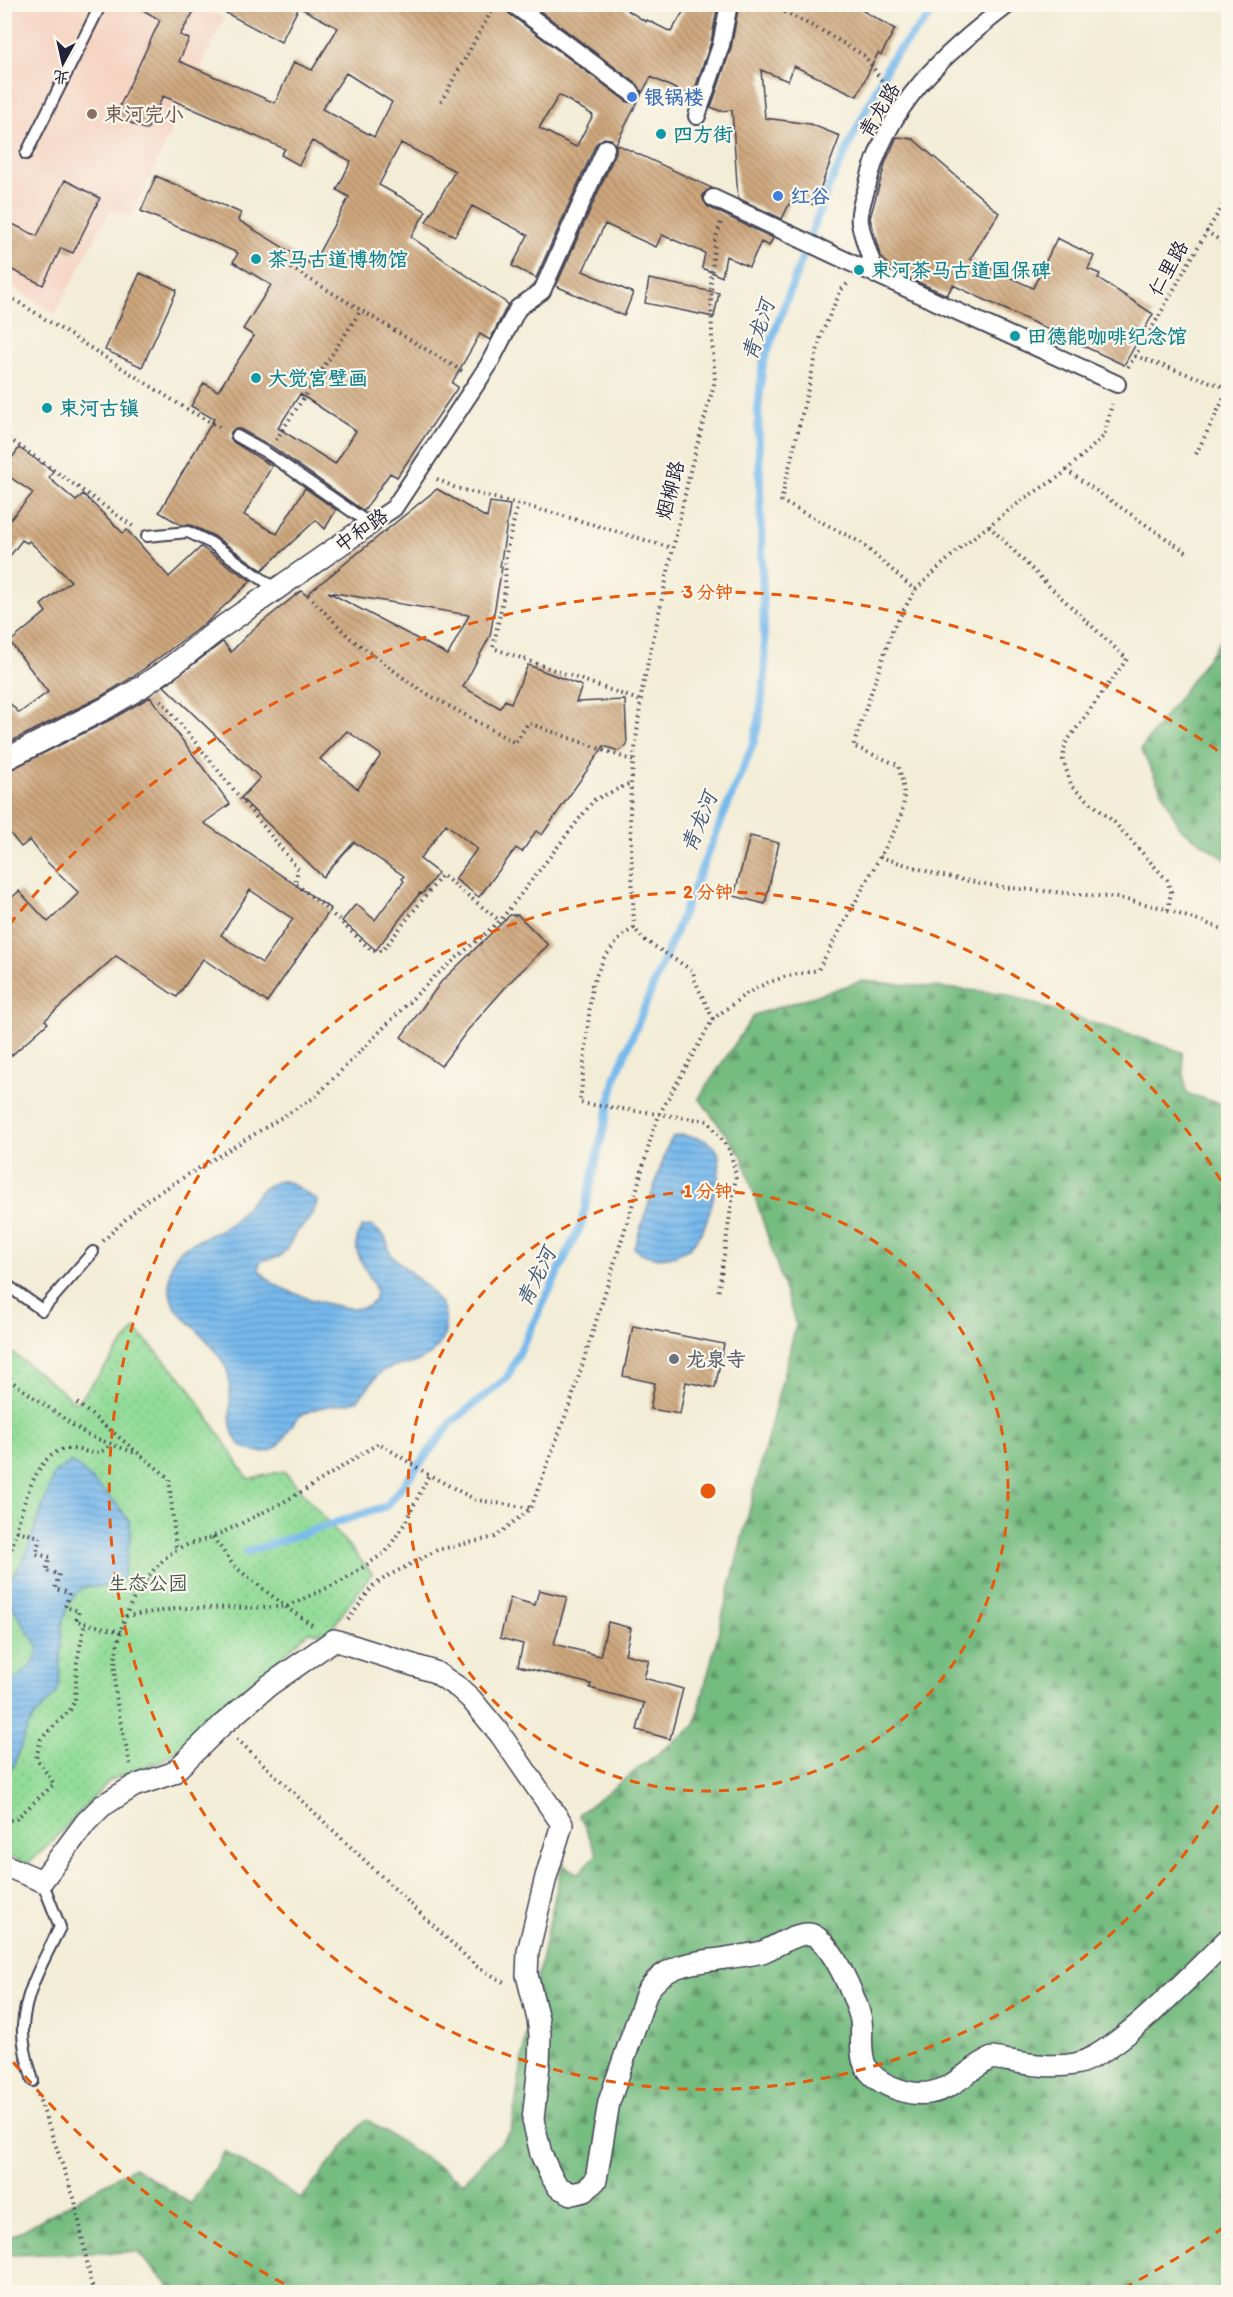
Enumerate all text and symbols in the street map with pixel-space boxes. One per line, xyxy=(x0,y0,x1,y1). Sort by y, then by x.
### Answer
north arrow xyxy=(33,33,93,93)
text: 北 xyxy=(52,67,70,88)
street label: 青龙路 xyxy=(853,77,905,142)
place label: 银锅楼 xyxy=(644,85,704,109)
marker: 银锅楼 xyxy=(625,90,639,104)
place label: 束河完小 xyxy=(104,102,184,126)
marker: 束河完小 xyxy=(85,107,99,121)
place label: 四方街 xyxy=(673,122,733,146)
marker: 四方街 xyxy=(654,127,668,141)
place label: 红谷 xyxy=(790,184,830,208)
marker: 红谷 xyxy=(771,189,785,203)
street label: 仁里路 xyxy=(1143,235,1194,300)
place label: 茶马古道博物馆 xyxy=(268,247,408,271)
marker: 茶马古道博物馆 xyxy=(249,252,263,266)
place label: 束河茶马古道国保碑 xyxy=(871,258,1051,282)
marker: 束河茶马古道国保碑 xyxy=(852,263,866,277)
water label: 青龙河 xyxy=(736,293,780,364)
place label: 田德能咖啡纪念馆 xyxy=(1027,324,1187,348)
marker: 田德能咖啡纪念馆 xyxy=(1008,329,1022,343)
place label: 大觉宫壁画 xyxy=(268,366,368,390)
marker: 大觉宫壁画 xyxy=(249,371,263,385)
place label: 束河古镇 xyxy=(59,396,139,420)
marker: 束河古镇 xyxy=(40,401,54,415)
street label: 烟柳路 xyxy=(651,457,689,522)
street label: 中和路 xyxy=(330,502,393,557)
text: 3 分钟 xyxy=(683,581,733,603)
water label: 青龙河 xyxy=(675,785,723,856)
text: 2 分钟 xyxy=(683,881,733,903)
text: 1 分钟 xyxy=(684,1180,732,1202)
water label: 青龙河 xyxy=(511,1240,562,1311)
place label: 龙泉寺 xyxy=(686,1347,746,1371)
marker: 龙泉寺 xyxy=(667,1352,681,1366)
centre of rings xyxy=(698,1481,718,1501)
park label: 生态公园 xyxy=(108,1571,188,1595)

